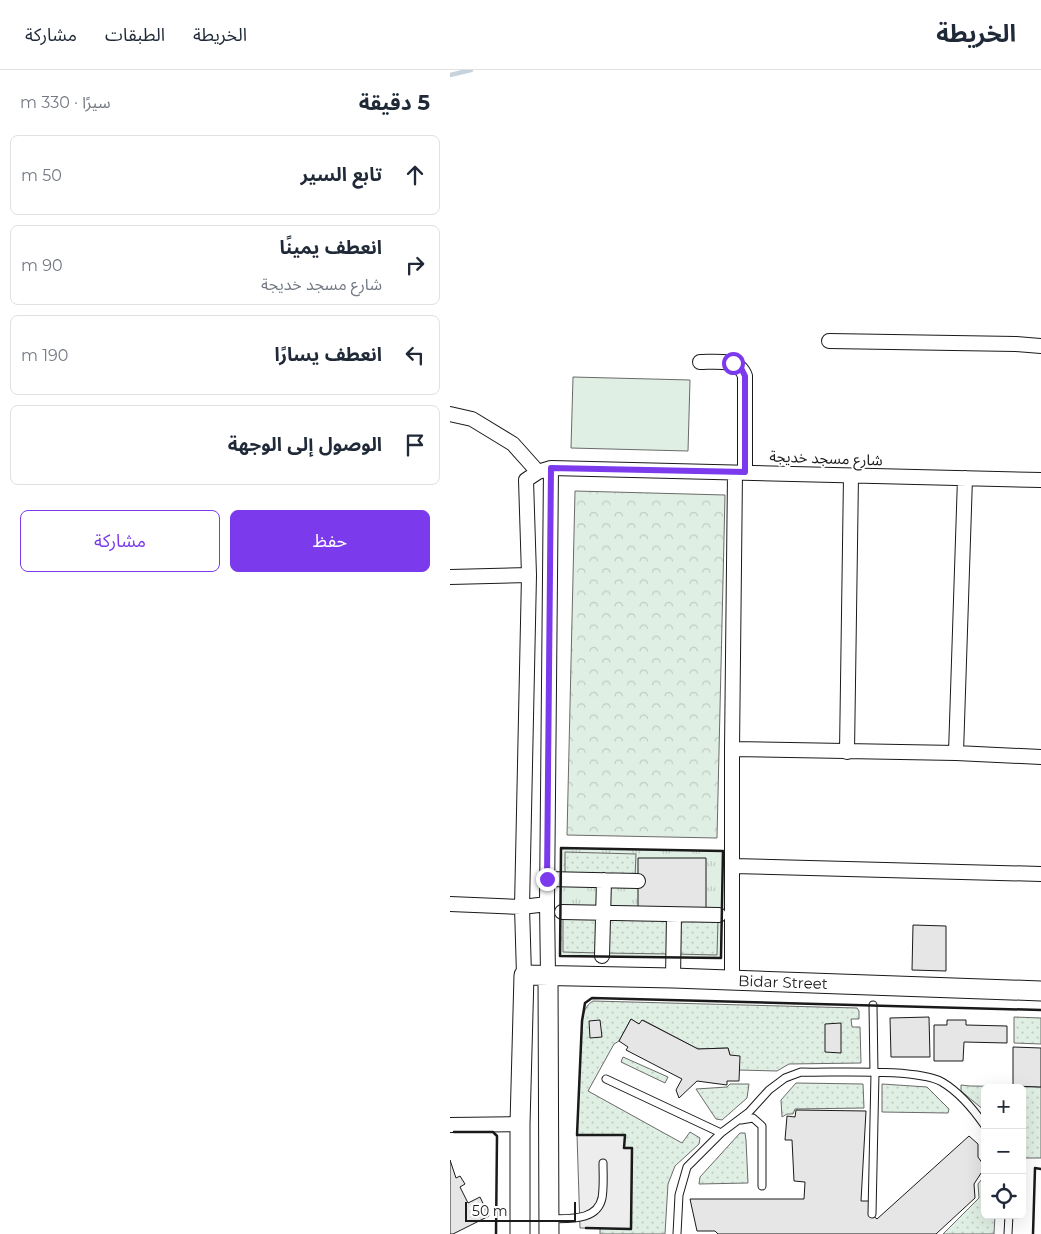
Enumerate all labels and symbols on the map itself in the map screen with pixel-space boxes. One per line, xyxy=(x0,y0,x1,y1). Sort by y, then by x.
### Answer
route start xyxy=(722,352,745,375)
street label: شارع مسجد خديجة xyxy=(769,447,883,472)
route end xyxy=(536,868,559,891)
street label: Bidar Street xyxy=(738,971,828,993)
scale bar xyxy=(465,1199,576,1222)

